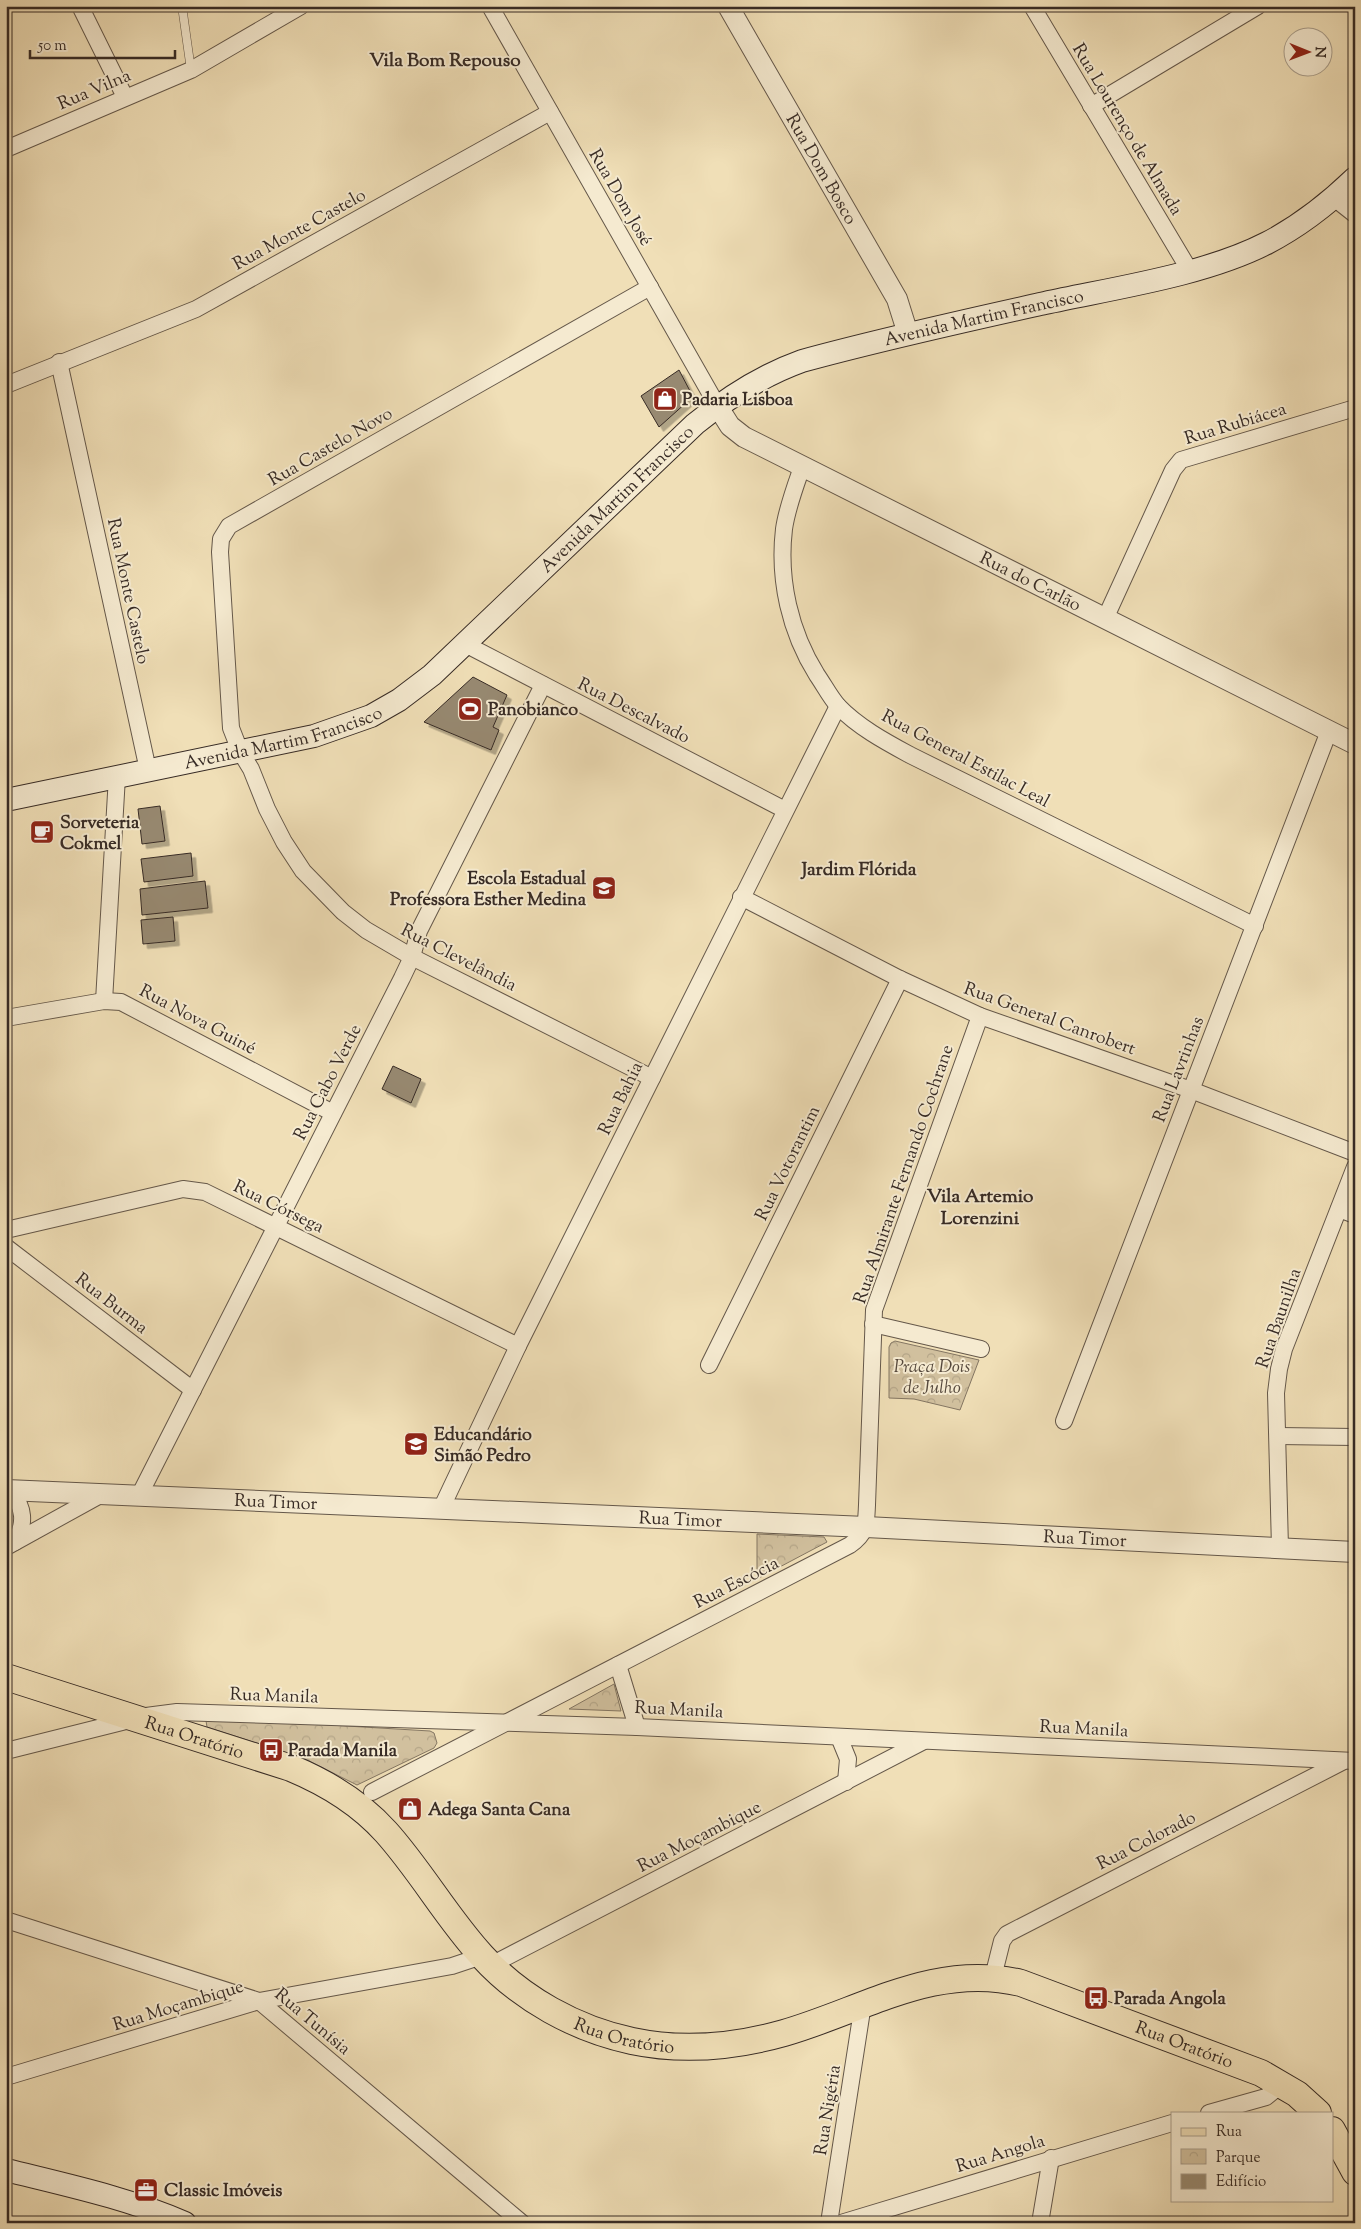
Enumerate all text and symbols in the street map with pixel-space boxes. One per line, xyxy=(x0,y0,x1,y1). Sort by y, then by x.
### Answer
scale bar xyxy=(30,28,175,60)
north arrow xyxy=(1284,28,1334,78)
text: 50 m xyxy=(37,36,67,57)
street label: Rua Lourenço de Almada xyxy=(1065,39,1188,221)
text: N xyxy=(1309,46,1329,58)
district label: Vila Bom Repouso xyxy=(369,48,521,75)
street label: Rua Vilna xyxy=(54,64,136,118)
street label: Rua Dom Bosco xyxy=(778,110,863,230)
street label: Rua Dom José xyxy=(581,145,658,251)
street label: Rua Monte Castelo xyxy=(229,183,371,278)
street label: Avenida Martim Francisco xyxy=(882,284,1086,354)
shop icon: Padaria Lisboa xyxy=(652,386,678,412)
place label: Padaria Lisboa xyxy=(682,388,794,414)
street label: Rua Rubiácea xyxy=(1181,397,1290,453)
street label: Rua Castelo Novo xyxy=(264,401,398,494)
street label: Avenida Martim Francisco xyxy=(535,420,701,580)
street label: Rua Monte Castelo xyxy=(99,516,155,667)
street label: Rua do Carlão xyxy=(974,546,1085,619)
street label: Rua Descalvado xyxy=(572,672,694,751)
sports icon: Panobianco xyxy=(457,696,483,722)
place label: Panobianco xyxy=(488,698,578,724)
street label: Avenida Martim Francisco xyxy=(182,701,388,778)
street label: Rua General Estilac Leal xyxy=(876,704,1054,815)
place label: Sorveteria Cokmel xyxy=(60,811,140,858)
cafe icon: Sorveteria Cokmel xyxy=(29,819,55,845)
district label: Jardim Flórida xyxy=(800,857,917,884)
place label: Escola Estadual Professora Esther Medina xyxy=(390,867,587,914)
school or university icon: Escola Estadual Professora Esther Medina xyxy=(591,875,617,901)
street label: Rua Clevelândia xyxy=(396,918,521,999)
street label: Rua General Canrobert xyxy=(960,977,1139,1063)
street label: Rua Nova Guiné xyxy=(134,979,260,1063)
street label: Rua Lavrinhas xyxy=(1148,1013,1212,1126)
street label: Rua Cabo Verde xyxy=(288,1020,369,1145)
street label: Rua Almirante Fernando Cochrane xyxy=(848,1042,962,1308)
street label: Rua Bahia xyxy=(593,1058,651,1140)
street label: Rua Votorantim xyxy=(750,1102,828,1226)
street label: Rua Córsega xyxy=(228,1175,328,1241)
district label: Vila Artemio Lorenzini xyxy=(927,1184,1034,1233)
street label: Rua Baunilha xyxy=(1251,1265,1309,1372)
street label: Rua Burma xyxy=(69,1268,153,1341)
park label: Praça Dois de Julho xyxy=(894,1355,970,1402)
place label: Educandário Simão Pedro xyxy=(434,1423,532,1470)
school or university icon: Educandário Simão Pedro xyxy=(403,1431,429,1457)
street label: Rua Timor xyxy=(234,1489,318,1518)
street label: Rua Timor xyxy=(638,1506,723,1536)
street label: Rua Timor xyxy=(1043,1525,1127,1555)
street label: Rua Escócia xyxy=(690,1551,784,1616)
street label: Rua Manila xyxy=(229,1682,319,1712)
street label: Rua Manila xyxy=(634,1696,724,1726)
street label: Rua Oratório xyxy=(141,1711,247,1767)
street label: Rua Manila xyxy=(1039,1715,1129,1745)
bus stop icon: Parada Manila xyxy=(258,1737,284,1763)
place label: Parada Manila xyxy=(288,1739,398,1765)
street label: Rua Moçambique xyxy=(634,1795,766,1880)
shop icon: Adega Santa Cana xyxy=(397,1796,423,1822)
place label: Adega Santa Cana xyxy=(428,1798,571,1824)
street label: Rua Colorado xyxy=(1093,1806,1201,1878)
street label: Rua Moçambique xyxy=(110,1975,247,2039)
street label: Rua Tunísia xyxy=(268,1983,356,2062)
bus stop icon: Parada Angola xyxy=(1083,1985,1109,2011)
place label: Parada Angola xyxy=(1114,1987,1227,2013)
street label: Rua Oratório xyxy=(569,2012,675,2062)
street label: Rua Oratório xyxy=(1131,2016,1237,2076)
street label: Rua Nigéria xyxy=(809,2063,849,2158)
legend xyxy=(1171,2112,1334,2202)
text: Rua xyxy=(1216,2122,1242,2143)
street label: Rua Angola xyxy=(953,2129,1048,2181)
text: Parque xyxy=(1216,2148,1260,2169)
text: Edifício xyxy=(1216,2172,1266,2193)
office icon: Classic Imóveis xyxy=(133,2177,159,2203)
place label: Classic Imóveis xyxy=(164,2179,282,2205)

